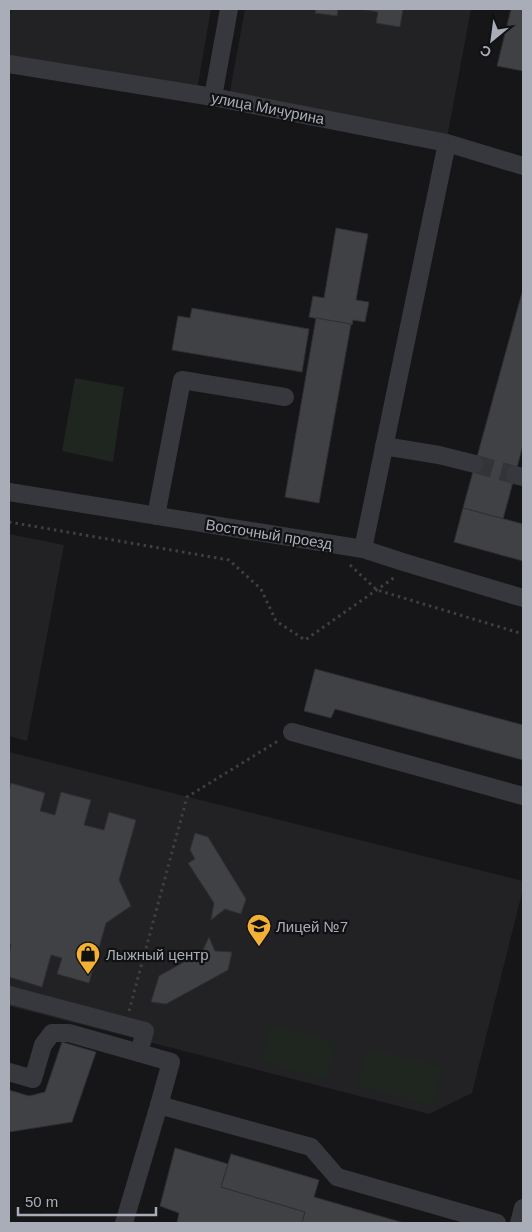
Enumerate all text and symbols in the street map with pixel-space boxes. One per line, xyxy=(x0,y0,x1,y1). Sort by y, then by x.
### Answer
north arrow xyxy=(467,15,517,65)
text: С xyxy=(477,42,494,61)
street label: улица Мичурина xyxy=(210,89,327,127)
street label: Восточный проезд xyxy=(204,516,334,552)
school or university icon: Лицей №7 xyxy=(246,913,272,947)
place label: Лицей №7 xyxy=(276,918,348,935)
shop icon: Лыжный центр xyxy=(75,941,101,975)
place label: Лыжный центр xyxy=(106,946,209,963)
scale bar xyxy=(18,1184,155,1216)
text: 50 m xyxy=(25,1193,58,1210)

